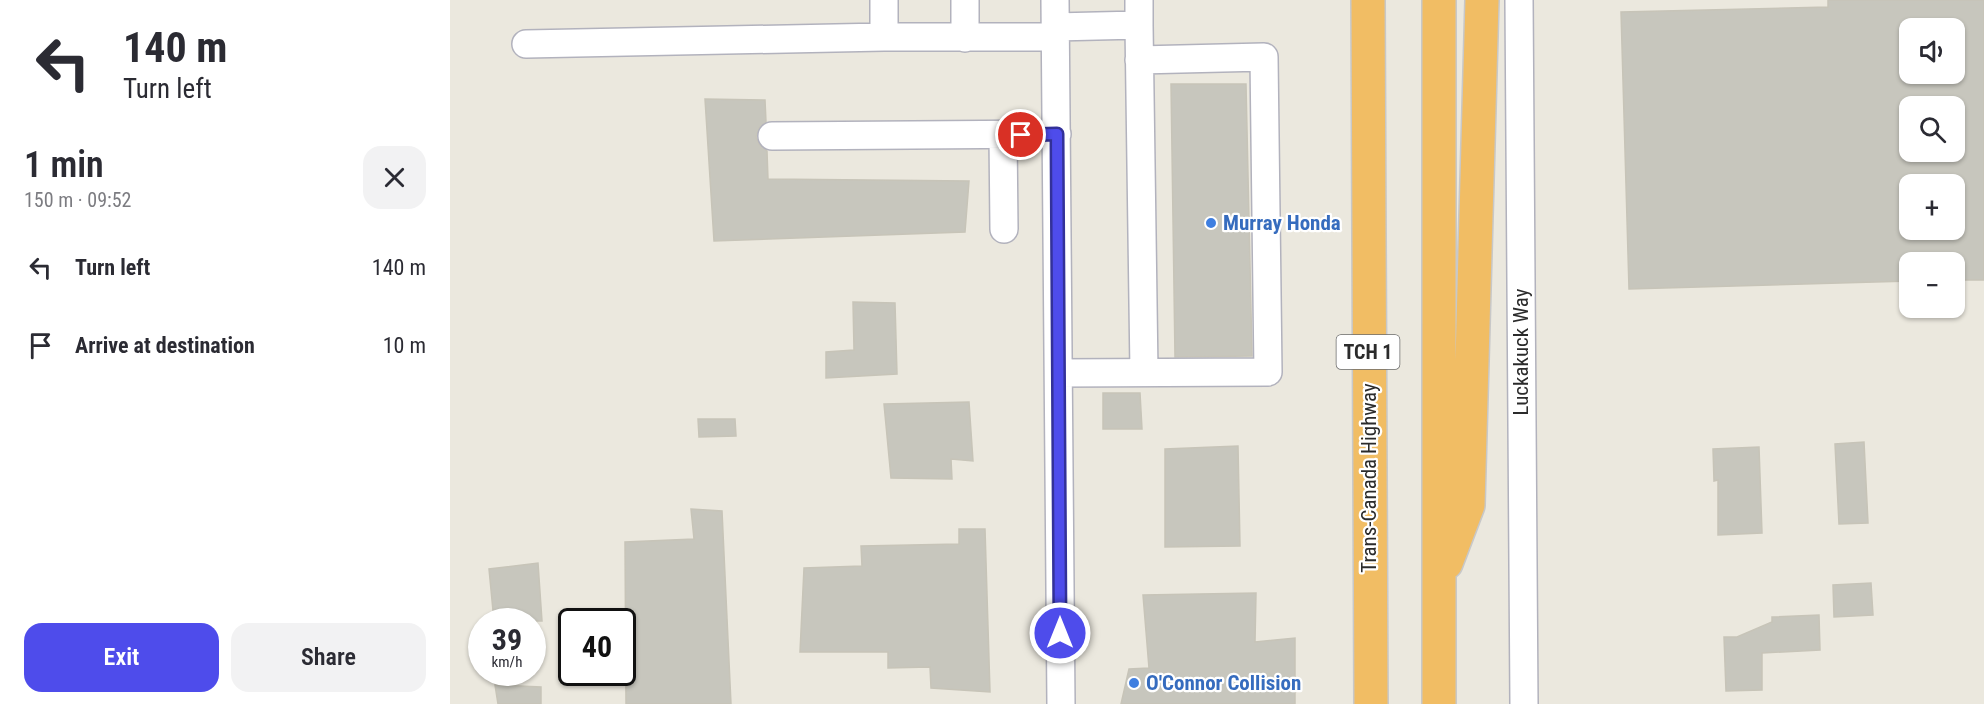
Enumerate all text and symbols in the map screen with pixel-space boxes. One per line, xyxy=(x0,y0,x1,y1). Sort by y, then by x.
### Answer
map controls xyxy=(1899,18,1965,318)
button: sound xyxy=(1899,18,1965,84)
text: 140 m xyxy=(123,23,228,72)
icon: left xyxy=(24,24,102,102)
text: Turn left xyxy=(123,73,212,105)
button: search xyxy=(1899,96,1965,162)
pin xyxy=(995,109,1046,160)
icon: arrive xyxy=(1004,118,1037,151)
text: 1 min xyxy=(24,144,104,186)
button: close xyxy=(363,146,426,209)
button: + xyxy=(1899,174,1965,240)
text: 150 m · 09:52 xyxy=(24,188,131,212)
place label: Murray Honda xyxy=(1223,211,1341,235)
marker: Murray Honda xyxy=(1204,216,1218,230)
icon: left xyxy=(24,251,57,284)
button: − xyxy=(1899,252,1965,318)
text: Turn left xyxy=(75,255,150,280)
text: 140 m xyxy=(372,255,426,280)
street label: Luckakuck Way xyxy=(1509,288,1533,415)
icon: arrive xyxy=(24,329,57,362)
text: Arrive at destination xyxy=(75,333,255,358)
text: 10 m xyxy=(383,333,426,358)
road number: TCH 1 xyxy=(1336,335,1400,369)
street label: Trans-Canada Highway xyxy=(1357,383,1381,573)
position arrow xyxy=(1028,601,1092,665)
speed limit sign: 40 xyxy=(558,608,636,686)
text: 39 xyxy=(492,622,522,657)
button: Exit xyxy=(24,623,219,692)
button: Share xyxy=(231,623,426,692)
text: km/h xyxy=(492,653,522,671)
place label: O'Connor Collision xyxy=(1146,671,1301,695)
marker: O'Connor Collision xyxy=(1127,676,1141,690)

